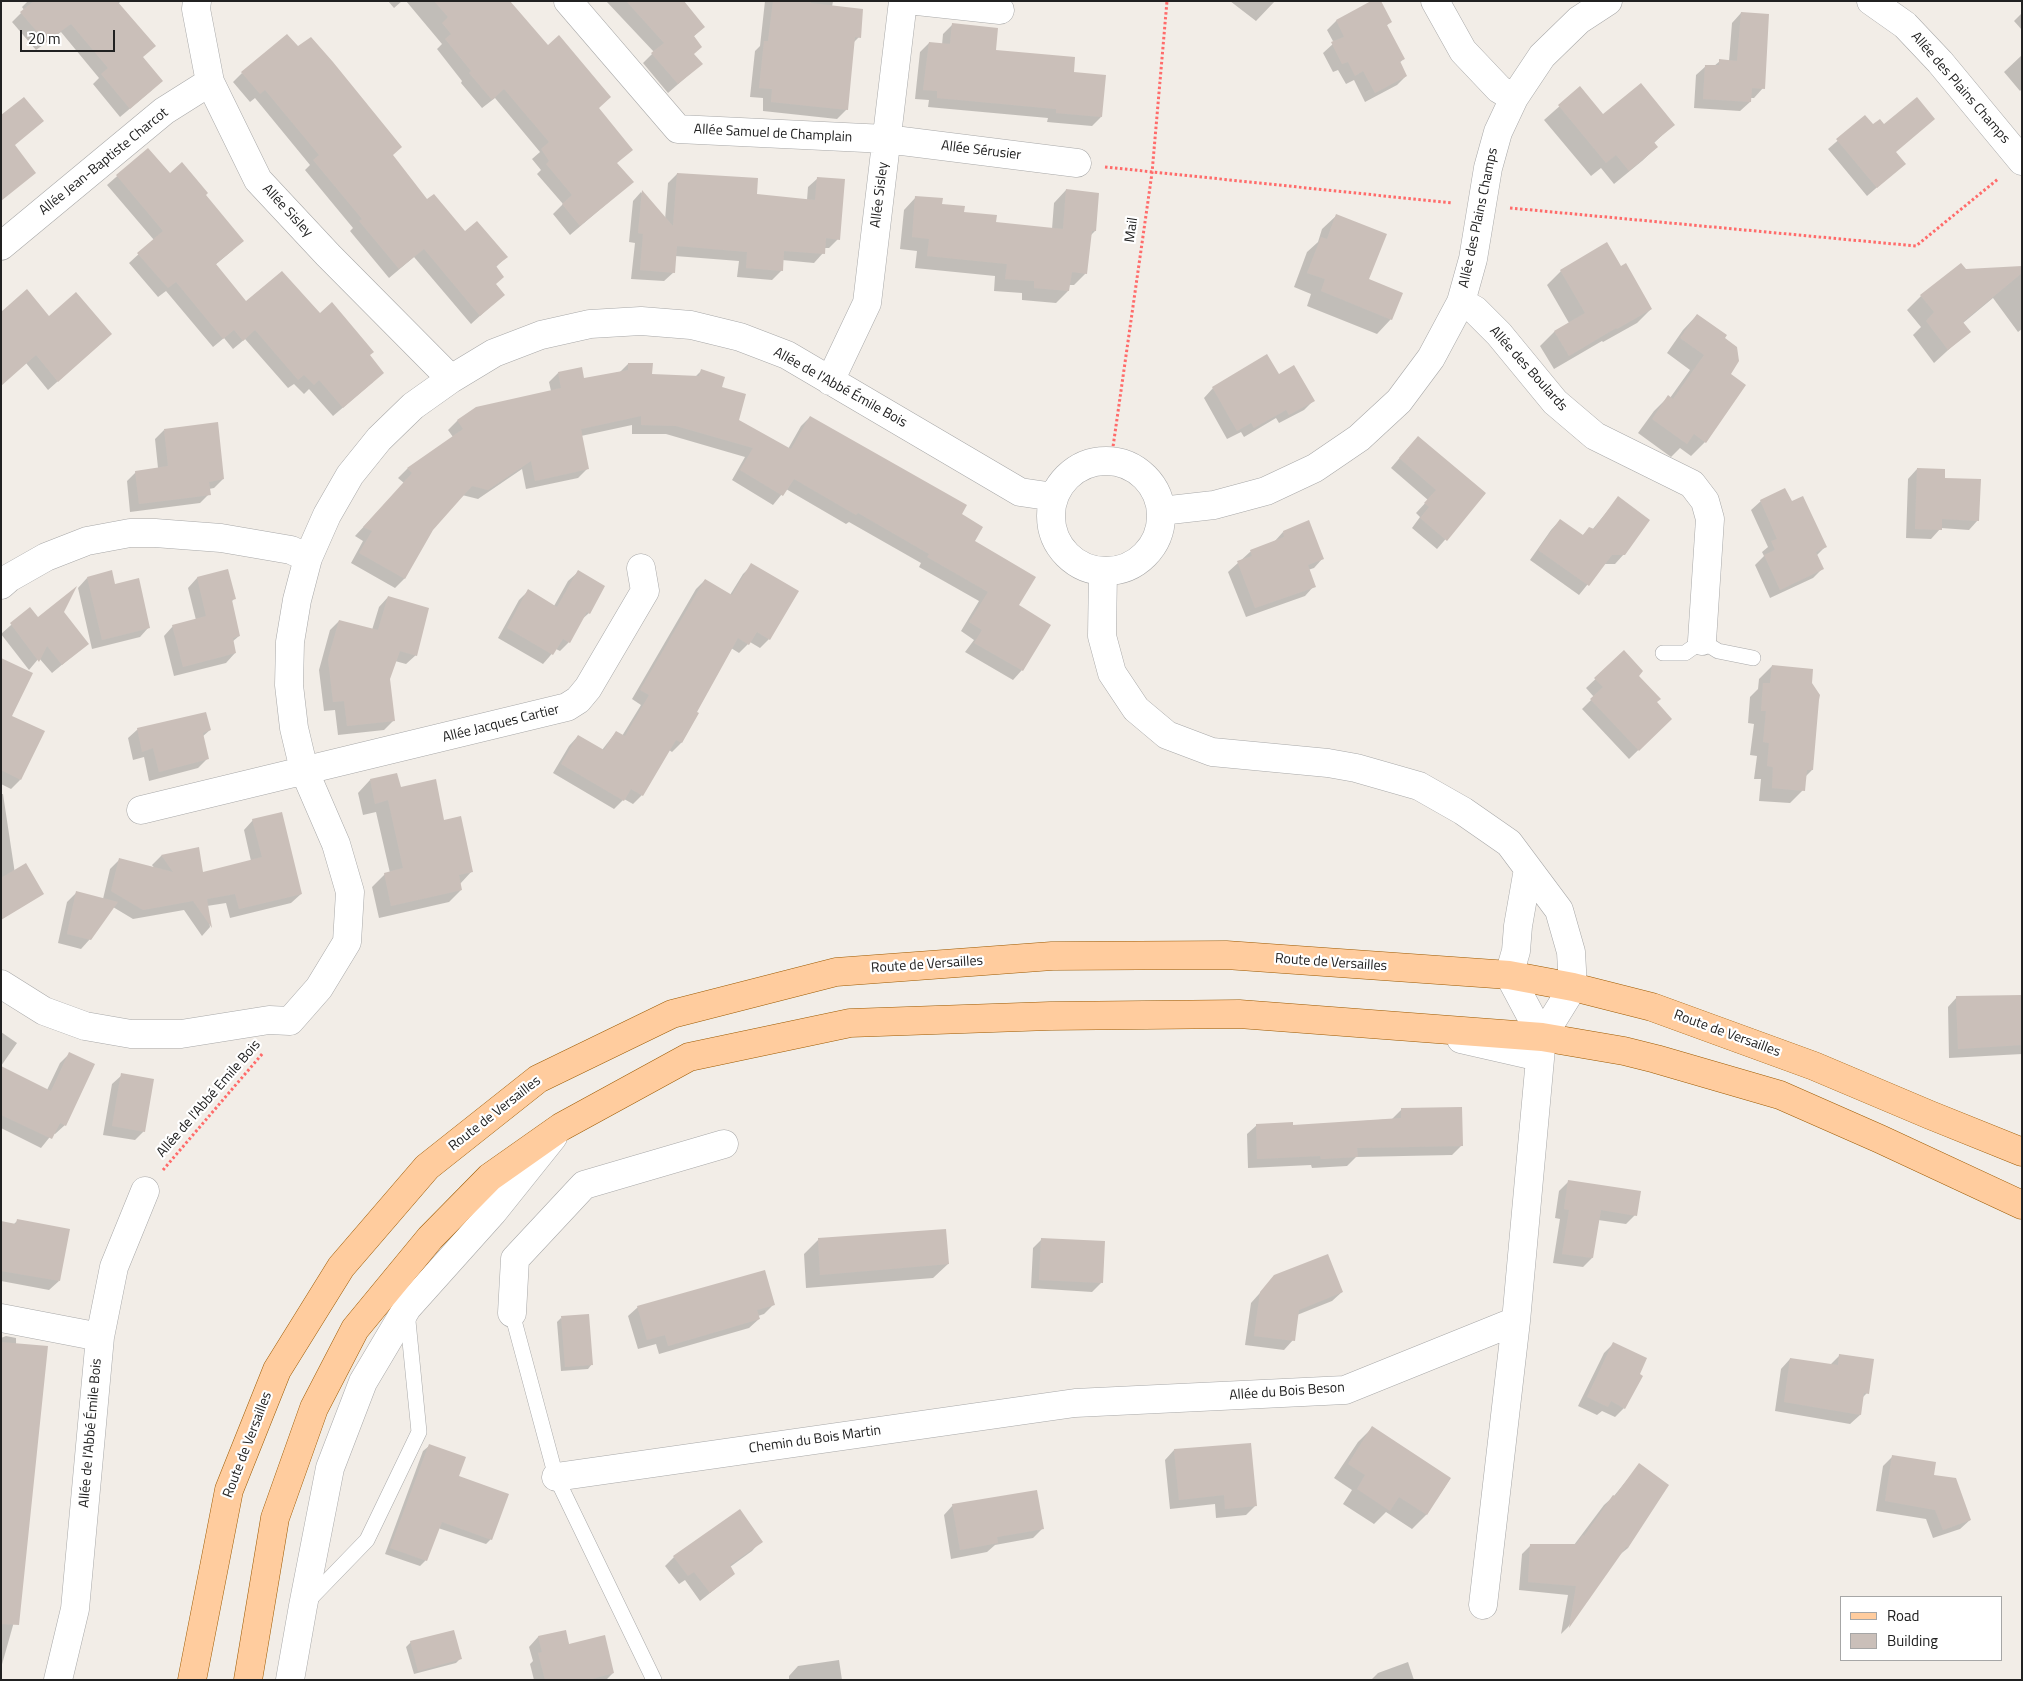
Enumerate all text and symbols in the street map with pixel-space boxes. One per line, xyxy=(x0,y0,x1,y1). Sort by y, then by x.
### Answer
scale bar xyxy=(22,20,118,52)
text: 20 m xyxy=(28,27,61,50)
street label: Allée des Plains Champs xyxy=(1907,29,2013,147)
street label: Allée Jean-Baptiste Charcot xyxy=(36,105,172,219)
street label: Allée Samuel de Champlain xyxy=(693,121,853,147)
street label: Allée Sérusier xyxy=(940,138,1022,164)
street label: Allée des Plains Champs xyxy=(1456,147,1502,289)
street label: Allée Sisley xyxy=(868,161,892,229)
street label: Allée Sisley xyxy=(258,181,316,241)
street label: Mail xyxy=(1122,216,1142,244)
street label: Allée des Boulards xyxy=(1485,323,1571,415)
street label: Allée de l'Abbé Émile Bois xyxy=(770,344,910,432)
street label: Allée Jacques Cartier xyxy=(441,701,561,747)
street label: Route de Versailles xyxy=(1274,951,1388,975)
street label: Route de Versailles xyxy=(870,953,984,977)
street label: Route de Versailles xyxy=(1671,1007,1783,1061)
street label: Allée de l'Abbé Emile Bois xyxy=(154,1037,264,1161)
street label: Route de Versailles xyxy=(446,1073,544,1155)
street label: Allée de l'Abbé Émile Bois xyxy=(76,1358,106,1508)
street label: Allée du Bois Beson xyxy=(1229,1380,1345,1404)
street label: Route de Versailles xyxy=(220,1390,276,1500)
street label: Chemin du Bois Martin xyxy=(748,1422,882,1458)
legend xyxy=(1840,1596,2003,1661)
text: Road xyxy=(1887,1604,1919,1627)
text: Building xyxy=(1887,1629,1938,1652)

